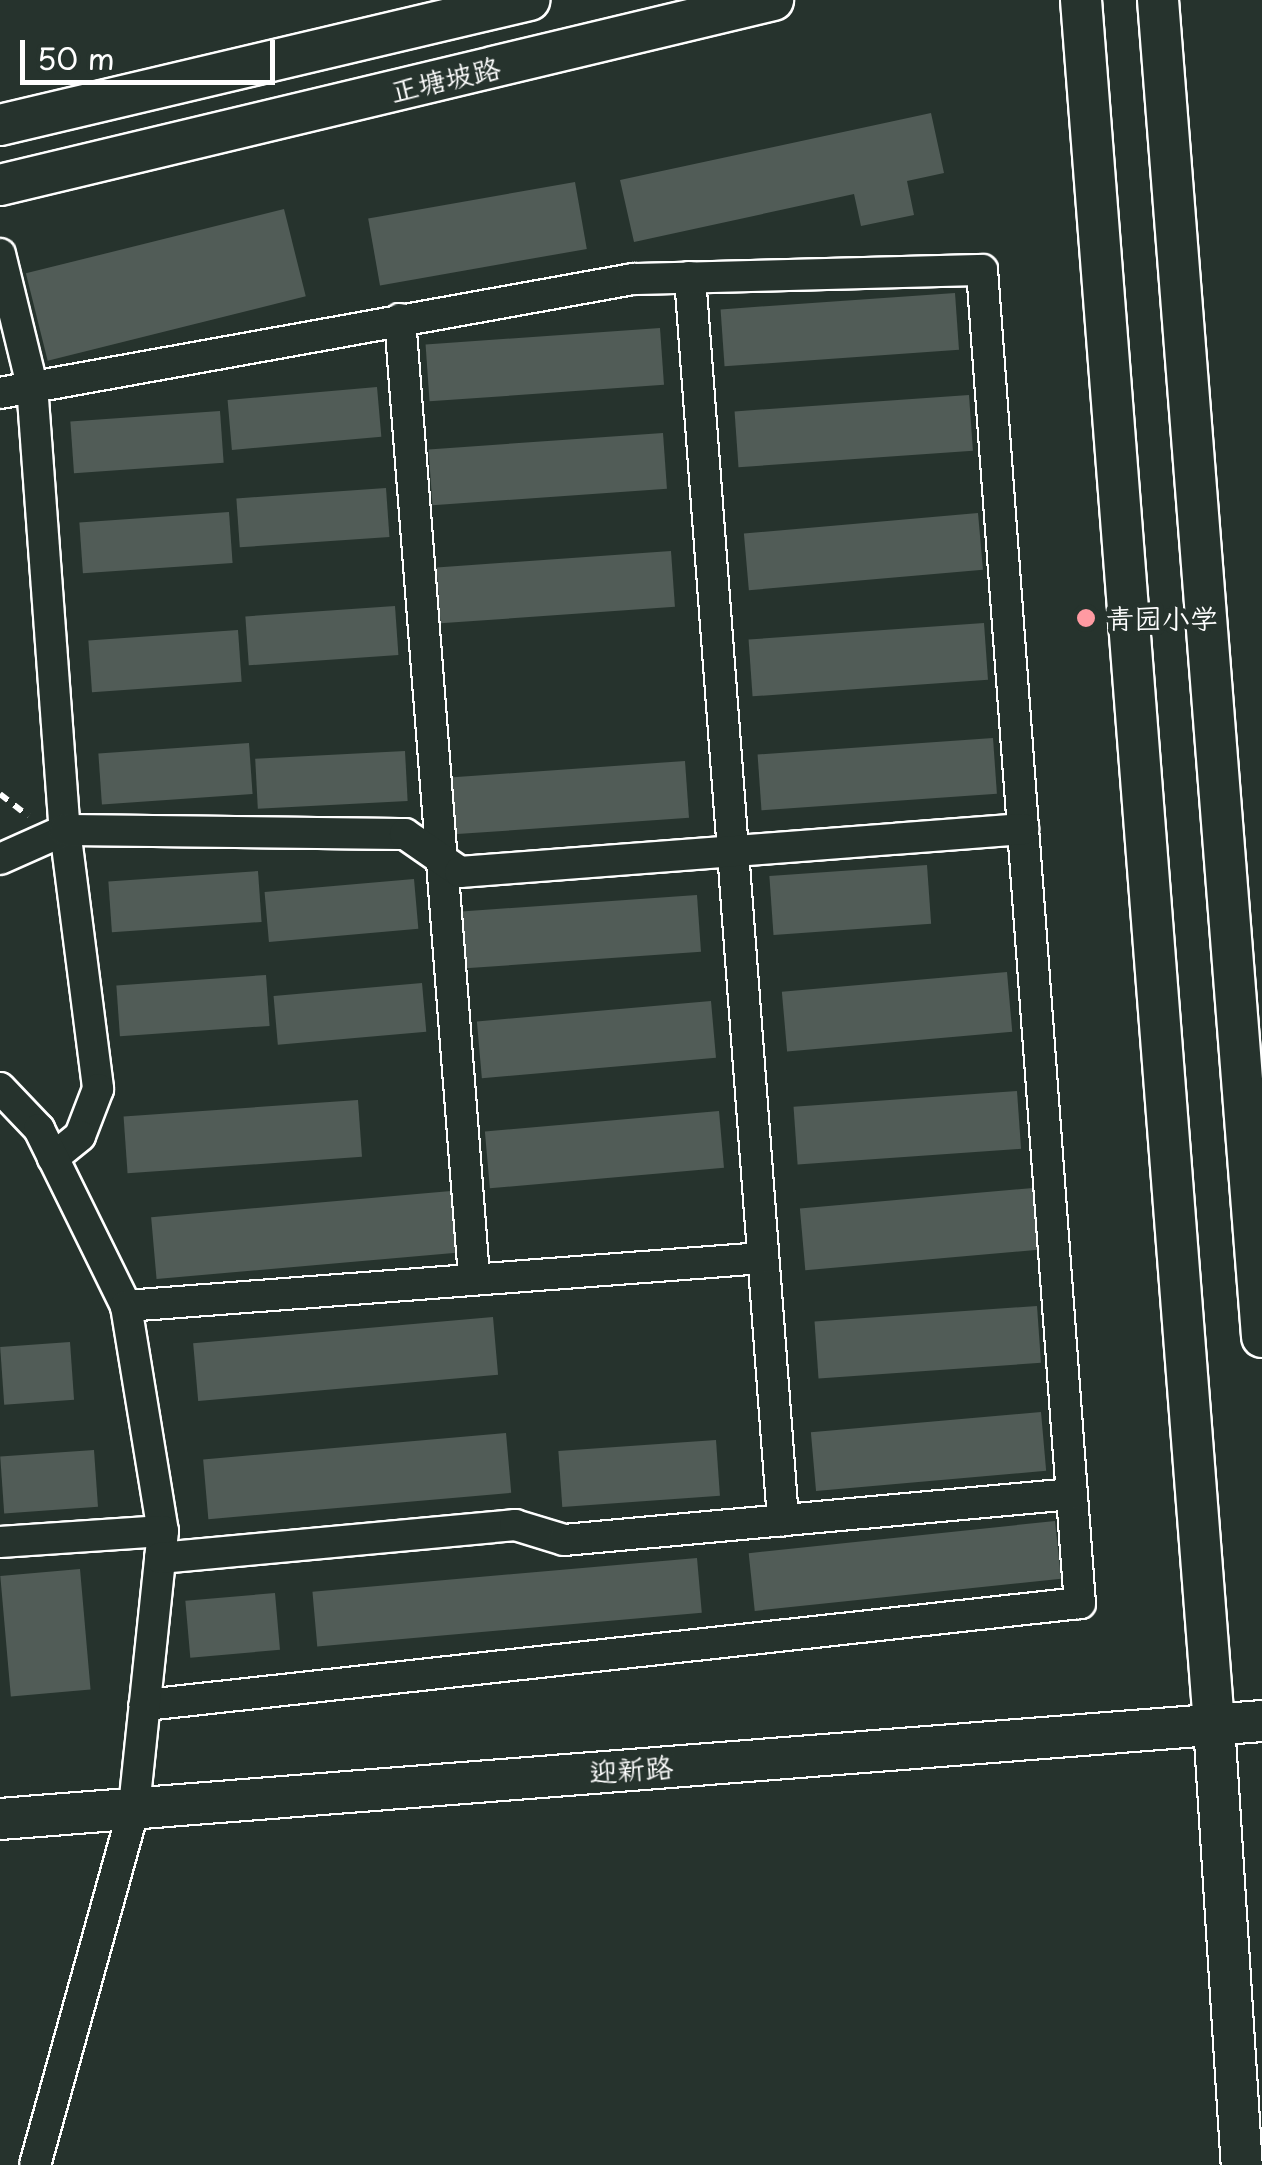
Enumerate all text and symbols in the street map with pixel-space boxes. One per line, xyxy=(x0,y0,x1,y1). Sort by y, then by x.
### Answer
scale bar xyxy=(25,20,280,82)
text: 50 m xyxy=(37,35,115,80)
street label: 正塘坡路 xyxy=(387,50,503,108)
place label: 青园小学 xyxy=(1106,601,1218,635)
marker: 青园小学 xyxy=(1075,607,1097,629)
street label: 迎新路 xyxy=(588,1749,674,1789)

